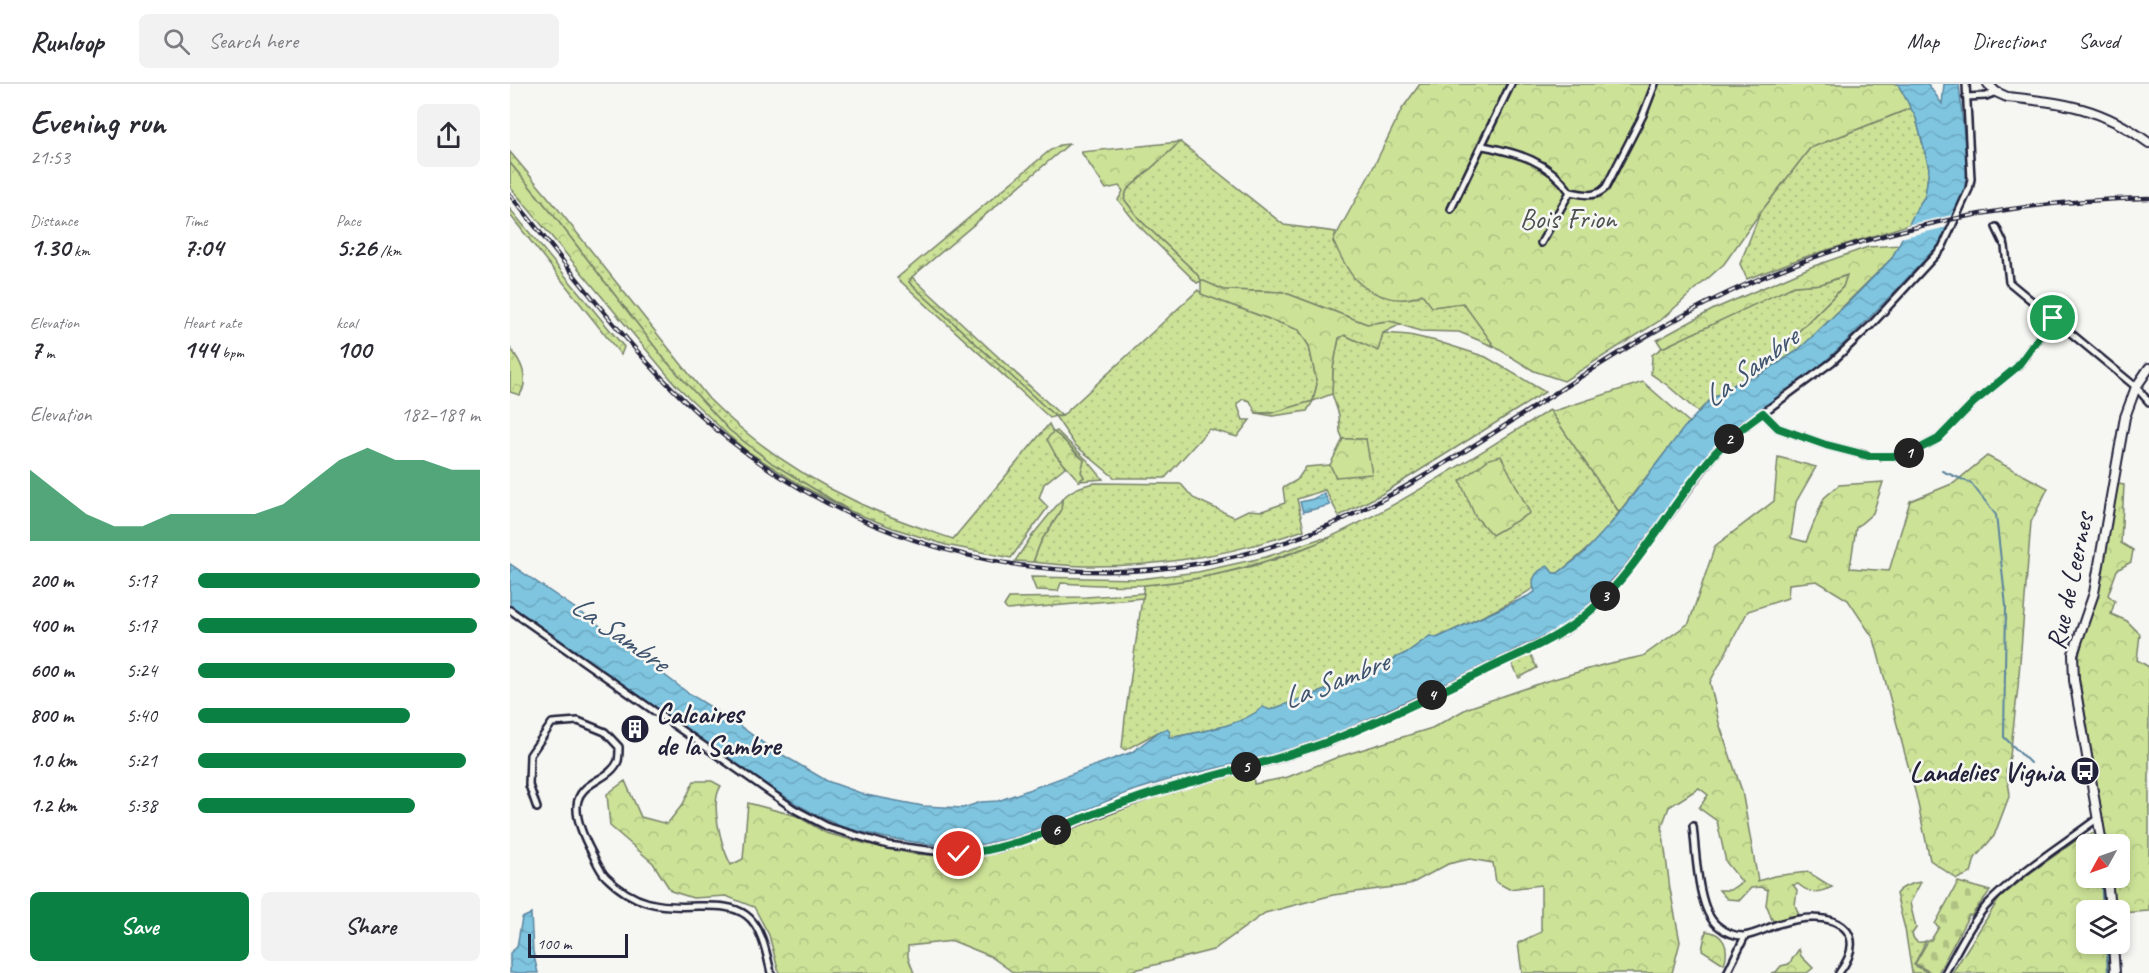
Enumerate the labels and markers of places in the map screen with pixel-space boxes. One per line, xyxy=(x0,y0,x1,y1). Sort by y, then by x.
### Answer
pin xyxy=(2027,292,2078,343)
pin: 2 xyxy=(1714,424,1744,454)
pin: 1 xyxy=(1894,438,1924,468)
pin: 3 xyxy=(1590,581,1620,611)
pin: 4 xyxy=(1417,680,1447,710)
place label: Calcaires de la Sambre xyxy=(656,696,783,763)
building icon: Calcaires de la Sambre xyxy=(619,713,651,745)
pin: 5 xyxy=(1231,752,1261,782)
place label: Landelies Vignia xyxy=(1909,754,2067,789)
bus stop icon: Landelies Vignia xyxy=(2069,755,2101,787)
pin: 6 xyxy=(1041,815,1071,845)
pin xyxy=(933,828,984,879)

